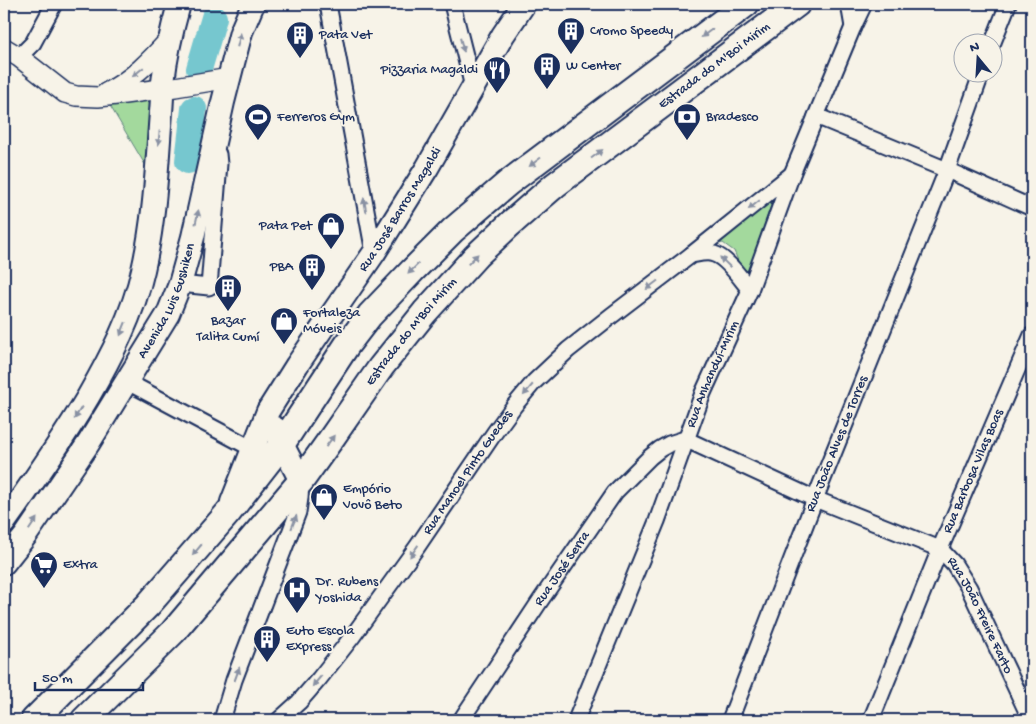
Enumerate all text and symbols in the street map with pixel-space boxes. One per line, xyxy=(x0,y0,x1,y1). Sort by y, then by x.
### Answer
building icon: Cromo Speedy xyxy=(556,16,586,55)
street label: Estrada do M'Boi Mirim xyxy=(655,18,774,113)
building icon: Pata Vet xyxy=(285,20,315,59)
place label: Cromo Speedy xyxy=(590,23,673,40)
place label: Pata Vet xyxy=(318,27,373,44)
one-way arrow xyxy=(700,28,714,38)
north arrow xyxy=(954,32,1004,82)
one-way arrow xyxy=(236,33,244,48)
one-way arrow xyxy=(458,38,466,53)
text: N xyxy=(968,39,982,58)
building icon: W Center xyxy=(532,51,562,90)
restaurant icon: Pizzaria Magaldi xyxy=(482,55,512,94)
place label: W Center xyxy=(566,58,622,75)
place label: Pizzaria Magaldi xyxy=(379,62,478,79)
one-way arrow xyxy=(131,67,144,78)
sports icon: Ferreros Gym xyxy=(243,102,273,141)
bank icon: Bradesco xyxy=(672,102,702,141)
place label: Ferreros Gym xyxy=(276,109,355,126)
place label: Bradesco xyxy=(705,109,759,126)
one-way arrow xyxy=(155,130,163,146)
street label: Rua José Barros Magaldi xyxy=(355,144,446,275)
one-way arrow xyxy=(590,149,604,159)
one-way arrow xyxy=(529,157,542,168)
one-way arrow xyxy=(361,197,369,213)
one-way arrow xyxy=(748,199,761,210)
one-way arrow xyxy=(193,210,201,225)
shop icon: Pata Pet xyxy=(316,211,346,250)
place label: Pata Pet xyxy=(258,218,313,235)
street label: Avenida Luis Gushiken xyxy=(134,241,199,362)
building icon: PBA xyxy=(297,252,327,291)
one-way arrow xyxy=(467,253,479,265)
one-way arrow xyxy=(719,256,731,268)
place label: PBA xyxy=(269,259,294,276)
one-way arrow xyxy=(407,263,419,275)
building icon: Bazar Talita Cumí xyxy=(213,273,243,312)
street label: Estrada do M'Boi Mirim xyxy=(362,274,461,389)
one-way arrow xyxy=(646,279,659,290)
place label: Fortaleza Móveis xyxy=(302,305,361,338)
shop icon: Fortaleza Móveis xyxy=(269,306,299,345)
place label: Bazar Talita Cumí xyxy=(195,313,261,346)
street label: Rua Anhanduí-Mirim xyxy=(683,318,743,430)
one-way arrow xyxy=(119,322,127,336)
street label: Rua João Alves de Torres xyxy=(802,373,872,515)
one-way arrow xyxy=(522,383,534,395)
street label: Rua Manoel Pinto Guedes xyxy=(419,406,517,538)
street label: Rua Barbosa Vilas Boas xyxy=(939,406,1008,536)
one-way arrow xyxy=(74,407,83,420)
one-way arrow xyxy=(325,435,335,448)
place label: Empório Vovô Beto xyxy=(342,481,402,514)
shop icon: Empório Vovô Beto xyxy=(309,482,339,521)
one-way arrow xyxy=(290,514,298,529)
one-way arrow xyxy=(28,518,38,531)
street label: Rua José Serra xyxy=(531,527,595,609)
one-way arrow xyxy=(191,543,202,556)
one-way arrow xyxy=(409,544,419,558)
supermarket icon: Extra xyxy=(29,550,59,589)
street label: Rua João Freire Farto xyxy=(943,553,1017,677)
place label: Extra xyxy=(63,557,99,574)
place label: Dr. Rubens Yoshida xyxy=(314,574,379,607)
hospital icon: Dr. Rubens Yoshida xyxy=(282,575,312,614)
place label: Euto Escola Express xyxy=(286,623,356,656)
building icon: Euto Escola Express xyxy=(252,624,282,663)
scale bar xyxy=(35,659,142,691)
one-way arrow xyxy=(233,666,241,681)
text: 50 m xyxy=(42,670,73,688)
one-way arrow xyxy=(312,675,323,687)

